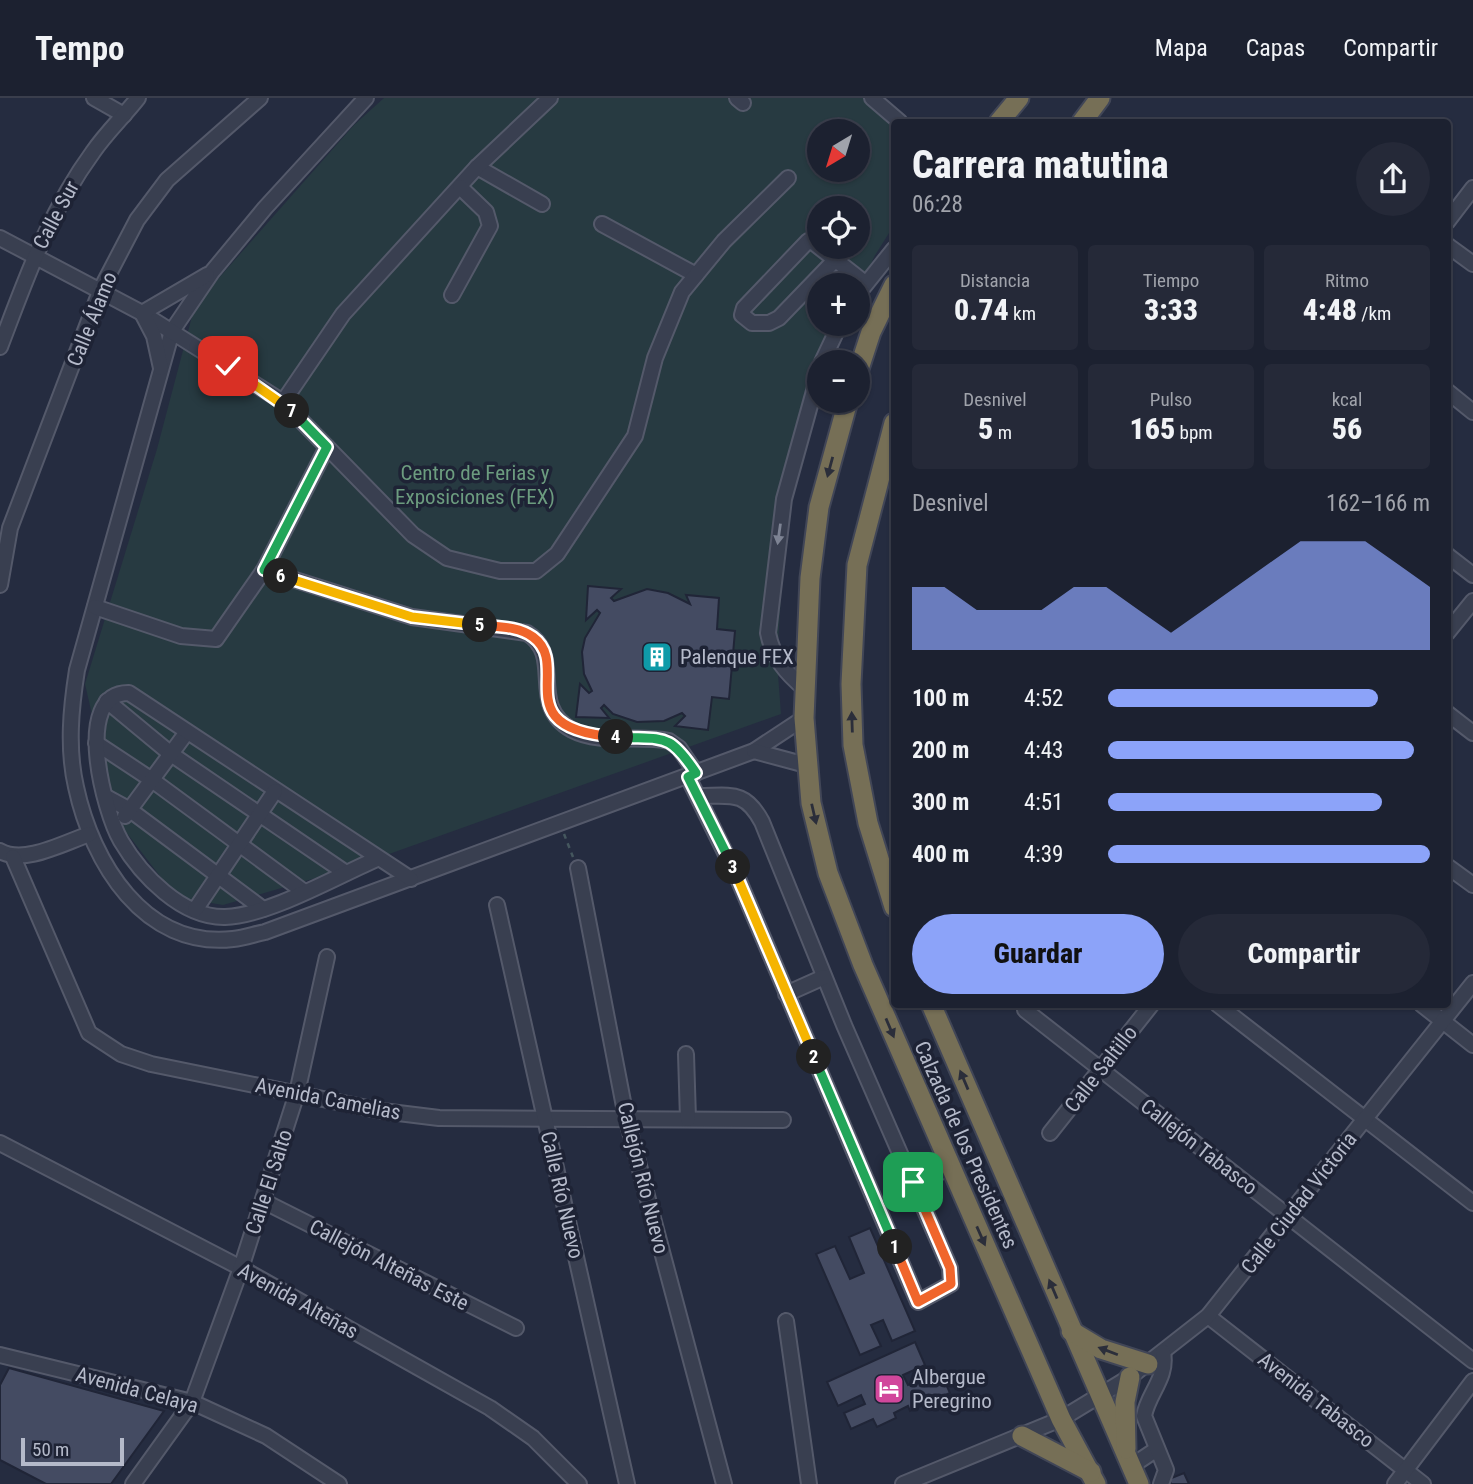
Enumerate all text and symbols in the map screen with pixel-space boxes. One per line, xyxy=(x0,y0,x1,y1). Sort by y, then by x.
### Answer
text: Tempo xyxy=(35,29,125,68)
text: Mapa xyxy=(1155,34,1208,62)
text: Capas xyxy=(1246,34,1305,62)
text: Compartir xyxy=(1343,34,1438,62)
north arrow xyxy=(807,119,870,182)
map controls xyxy=(807,119,870,413)
button: share xyxy=(1356,142,1430,216)
text: Carrera matutina xyxy=(912,143,1169,187)
street label: Calle Sur xyxy=(28,177,84,253)
text: 06:28 xyxy=(912,191,963,218)
button: locate xyxy=(807,196,870,259)
street label: Calle Álamo xyxy=(62,268,122,370)
text: Distancia xyxy=(960,269,1030,292)
text: Tiempo xyxy=(1143,269,1199,292)
text: Ritmo xyxy=(1325,269,1369,292)
button: + xyxy=(807,273,870,336)
text: 0.74 xyxy=(954,292,1009,327)
text: 3:33 xyxy=(1144,292,1198,327)
text: 4:48 xyxy=(1303,292,1357,327)
text: km xyxy=(1009,302,1036,325)
text: /km xyxy=(1357,302,1391,325)
pin xyxy=(198,336,258,396)
icon: check xyxy=(209,347,247,385)
button: − xyxy=(807,350,870,413)
text: Desnivel xyxy=(963,388,1027,411)
text: Pulso xyxy=(1150,388,1192,411)
text: kcal xyxy=(1332,388,1362,411)
pin: 7 xyxy=(274,394,310,428)
text: 7 xyxy=(287,399,296,422)
text: 5 xyxy=(978,411,993,446)
text: 165 xyxy=(1129,411,1175,446)
text: 56 xyxy=(1332,411,1362,446)
text: m xyxy=(993,421,1012,444)
text: bpm xyxy=(1175,421,1213,444)
one-way arrow xyxy=(824,456,835,478)
park label: Centro de Ferias y Exposiciones (FEX) xyxy=(395,461,555,509)
text: Desnivel xyxy=(912,490,989,517)
text: 162–166 m xyxy=(1326,490,1430,517)
one-way arrow xyxy=(774,523,785,545)
pin: 6 xyxy=(264,559,298,594)
text: 6 xyxy=(276,564,285,587)
pin: 5 xyxy=(462,608,498,642)
text: 5 xyxy=(475,613,484,636)
building icon: Palenque FEX xyxy=(640,640,674,674)
place label: Palenque FEX xyxy=(680,645,794,669)
text: 100 m xyxy=(912,685,969,712)
text: 4:52 xyxy=(1024,685,1063,712)
one-way arrow xyxy=(847,711,858,733)
pin: 4 xyxy=(598,720,634,754)
text: 4 xyxy=(611,725,620,748)
text: 200 m xyxy=(912,737,969,764)
text: 4:43 xyxy=(1024,737,1063,764)
text: 300 m xyxy=(912,789,969,816)
text: 4:51 xyxy=(1024,789,1063,816)
one-way arrow xyxy=(809,803,820,825)
text: 400 m xyxy=(912,841,969,868)
text: 4:39 xyxy=(1024,841,1063,868)
pin: 3 xyxy=(716,850,750,884)
text: 3 xyxy=(728,855,737,878)
button: Guardar xyxy=(912,914,1164,994)
button: Compartir xyxy=(1178,914,1430,994)
one-way arrow xyxy=(885,1017,896,1038)
street label: Calle Saltillo xyxy=(1060,1021,1142,1117)
street label: Calzada de los Presidentes xyxy=(909,1038,1023,1252)
pin: 2 xyxy=(796,1040,832,1074)
text: 2 xyxy=(809,1045,818,1068)
one-way arrow xyxy=(958,1069,969,1090)
street label: Avenida Camelias xyxy=(253,1073,403,1125)
street label: Callejón Tabasco xyxy=(1136,1094,1262,1200)
street label: Callejón Río Nuevo xyxy=(613,1100,673,1256)
street label: Calle El Salto xyxy=(241,1127,297,1237)
street label: Calle Ciudad Victoria xyxy=(1236,1127,1362,1279)
street label: Calle Río Nuevo xyxy=(536,1129,588,1261)
pin xyxy=(883,1152,943,1212)
icon: arrive xyxy=(894,1163,932,1201)
street label: Callejón Alteñas Este xyxy=(305,1214,473,1316)
one-way arrow xyxy=(975,1226,987,1246)
pin: 1 xyxy=(878,1230,912,1264)
text: 1 xyxy=(890,1235,899,1258)
street label: Avenida Alteñas xyxy=(234,1258,362,1344)
one-way arrow xyxy=(1047,1279,1059,1299)
one-way arrow xyxy=(1097,1345,1118,1356)
street label: Avenida Tabasco xyxy=(1253,1347,1379,1453)
street label: Avenida Celaya xyxy=(73,1362,201,1418)
place label: Albergue Peregrino xyxy=(912,1365,992,1413)
hotel icon: Albergue Peregrino xyxy=(872,1372,906,1406)
scale bar xyxy=(21,1435,124,1467)
text: 50 m xyxy=(32,1438,69,1461)

